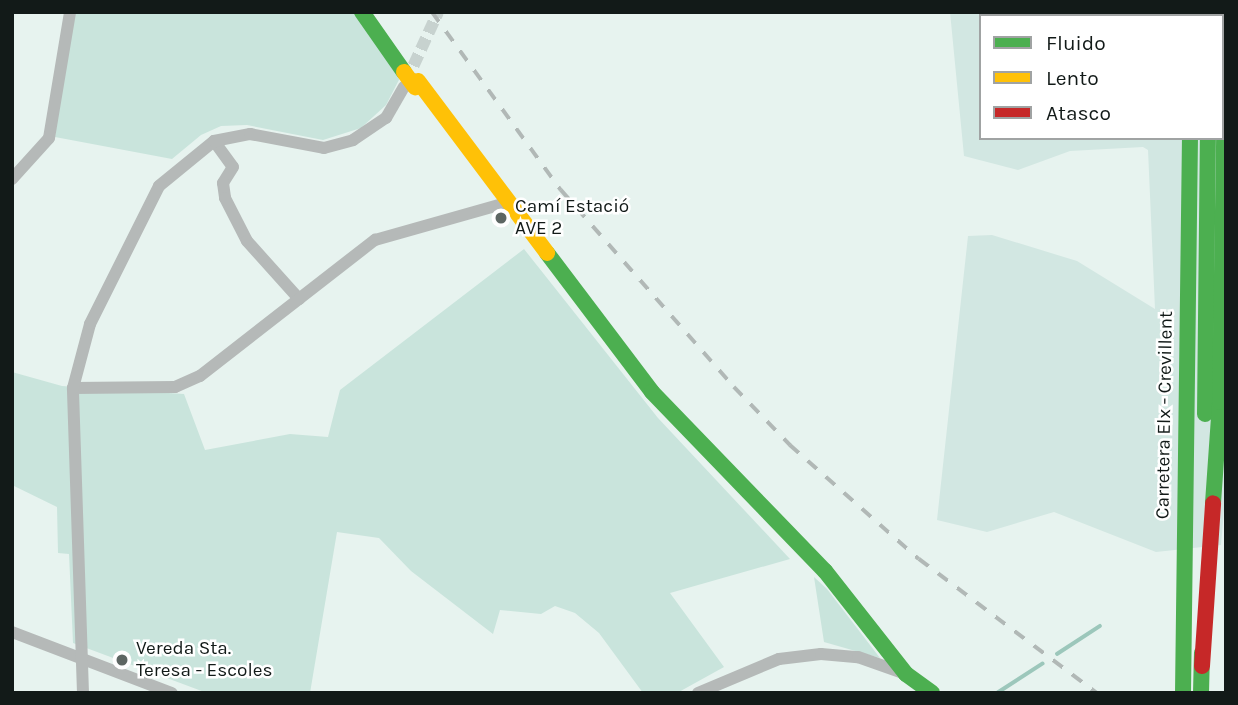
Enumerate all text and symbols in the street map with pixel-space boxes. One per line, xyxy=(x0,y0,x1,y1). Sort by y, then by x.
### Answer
legend xyxy=(979,14,1224,140)
text: Fluido xyxy=(1046,31,1106,55)
text: Lento xyxy=(1046,66,1099,90)
text: Atasco xyxy=(1046,101,1111,125)
place label: Camí Estació AVE 2 xyxy=(515,196,629,240)
marker: Camí Estació AVE 2 xyxy=(493,210,509,226)
street label: Carretera Elx - Crevillent xyxy=(1152,311,1178,519)
place label: Vereda Sta. Teresa - Escoles xyxy=(136,638,272,682)
marker: Vereda Sta. Teresa - Escoles xyxy=(114,652,130,668)

